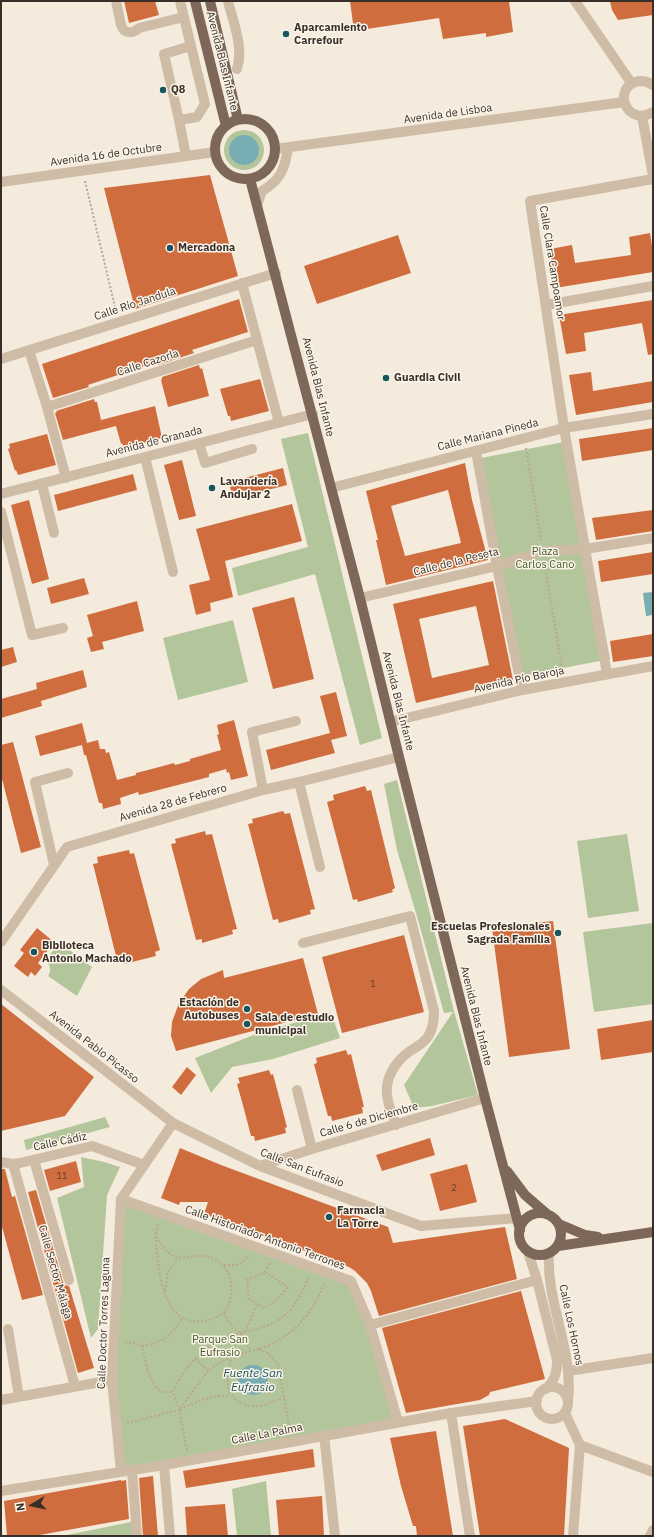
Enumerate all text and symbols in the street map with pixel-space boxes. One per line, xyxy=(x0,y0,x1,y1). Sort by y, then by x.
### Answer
street label: Avenida Blas Infante xyxy=(203,10,241,112)
place label: Aparcamiento Carrefour xyxy=(294,21,367,47)
marker: Aparcamiento Carrefour xyxy=(281,29,291,39)
place label: Q8 xyxy=(171,83,185,97)
marker: Q8 xyxy=(158,85,168,95)
street label: Avenida de Lisboa xyxy=(403,101,493,127)
street label: Avenida 16 de Octubre xyxy=(49,141,163,169)
street label: Calle Clara Campoamor xyxy=(536,205,568,321)
place label: Mercadona xyxy=(178,241,235,255)
marker: Mercadona xyxy=(165,243,175,253)
street label: Calle Río Jandula xyxy=(93,285,177,323)
street label: Avenida Blas Infante xyxy=(299,336,337,438)
street label: Calle Cazorla xyxy=(116,347,180,379)
place label: Guardia Civil xyxy=(394,371,461,385)
marker: Guardia Civil xyxy=(381,373,391,383)
street label: Calle Mariana Pineda xyxy=(436,416,540,454)
street label: Avenida de Granada xyxy=(104,424,204,460)
place label: Lavandería Andujar 2 xyxy=(220,475,277,501)
marker: Lavandería Andujar 2 xyxy=(207,483,217,493)
street label: Calle de la Peseta xyxy=(412,545,500,579)
park label: Plaza Carlos Cano xyxy=(516,545,574,571)
street label: Avenida Blas Infante xyxy=(379,650,417,752)
street label: Avenida Pío Baroja xyxy=(473,664,565,696)
street label: Avenida 28 de Febrero xyxy=(118,781,228,825)
place label: Escuelas Profesionales Sagrada Familia xyxy=(431,920,550,946)
marker: Escuelas Profesionales Sagrada Familia xyxy=(553,928,563,938)
place label: Biblioteca Antonio Machado xyxy=(42,939,132,965)
marker: Biblioteca Antonio Machado xyxy=(29,947,39,957)
street label: Avenida Blas Infante xyxy=(457,965,495,1067)
house number: 1 xyxy=(370,979,376,989)
place label: Estación de Autobuses xyxy=(179,996,239,1022)
marker: Estación de Autobuses xyxy=(242,1004,252,1014)
street label: Avenida Pablo Picasso xyxy=(47,1008,141,1086)
place label: Sala de estudio municipal xyxy=(255,1011,334,1037)
marker: Sala de estudio municipal xyxy=(242,1019,252,1029)
street label: Calle 6 de Diciembre xyxy=(318,1100,420,1140)
street label: Calle Cádiz xyxy=(32,1130,88,1154)
street label: Calle San Eufrasio xyxy=(258,1146,346,1190)
house number: 11 xyxy=(57,1171,67,1181)
house number: 2 xyxy=(451,1183,457,1193)
street label: Calle Historiador Antonio Terrones xyxy=(183,1203,347,1273)
place label: Farmacia La Torre xyxy=(337,1204,385,1230)
marker: Farmacia La Torre xyxy=(324,1212,334,1222)
street label: Calle Sector Málaga xyxy=(35,1223,75,1321)
street label: Calle Doctor Torres Laguna xyxy=(95,1257,113,1389)
street label: Calle Los Hornos xyxy=(556,1283,586,1367)
park label: Parque San Eufrasio xyxy=(192,1333,248,1359)
water label: Fuente San Eufrasio xyxy=(223,1367,283,1395)
street label: Calle La Palma xyxy=(230,1421,304,1447)
north arrow xyxy=(12,1485,52,1525)
text: N xyxy=(13,1502,28,1512)

